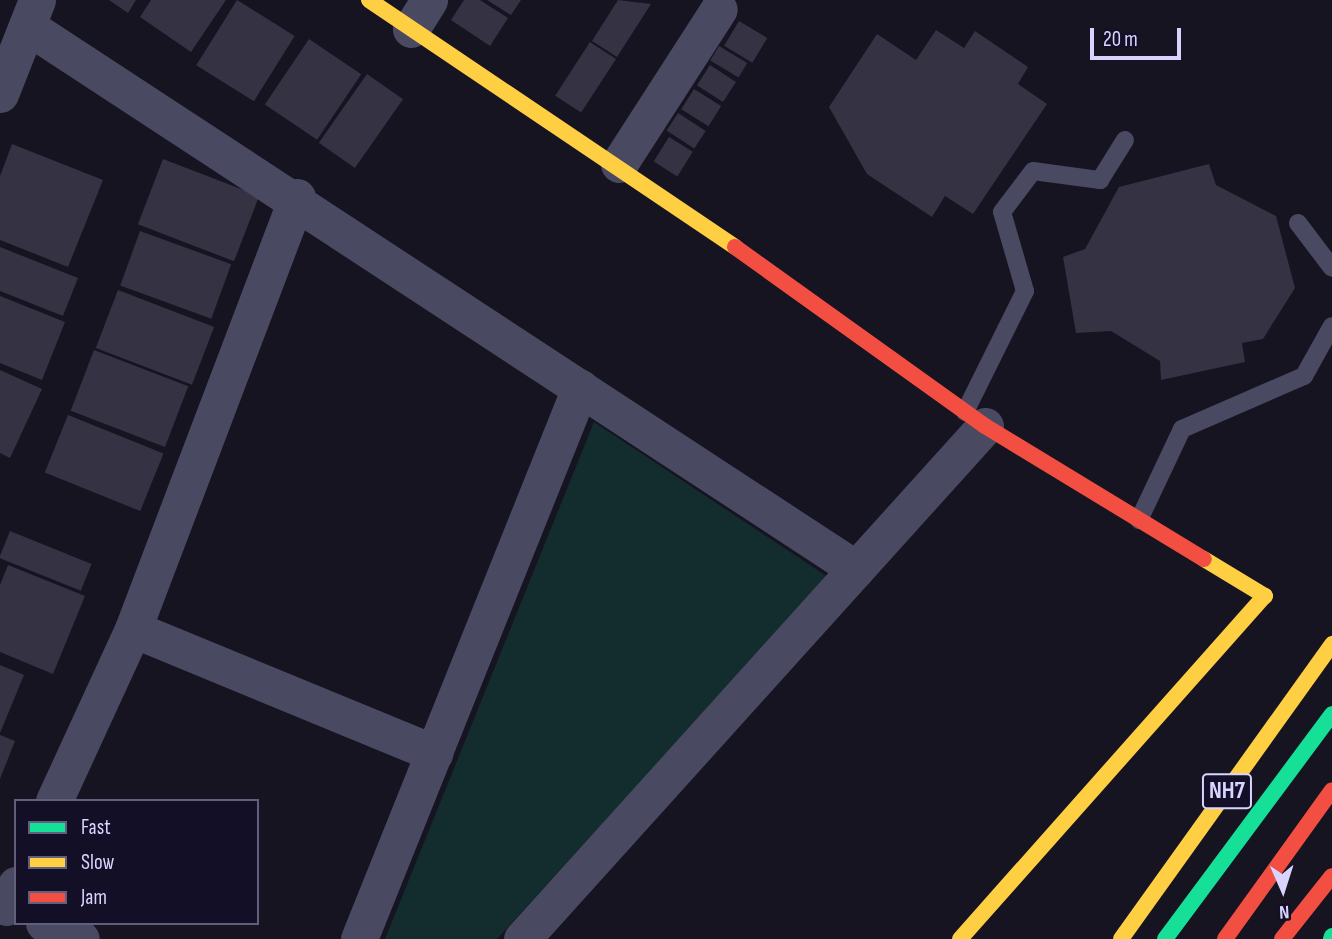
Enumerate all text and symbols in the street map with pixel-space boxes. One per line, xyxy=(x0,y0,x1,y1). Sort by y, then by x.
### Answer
scale bar xyxy=(1094,14,1185,58)
text: 20 m xyxy=(1103,27,1138,52)
road number: NH7 xyxy=(1201,770,1253,812)
legend xyxy=(14,799,259,925)
text: Fast xyxy=(81,815,111,840)
text: Slow xyxy=(81,850,114,875)
north arrow xyxy=(1248,855,1318,925)
text: Jam xyxy=(81,885,107,910)
text: N xyxy=(1278,900,1290,923)

